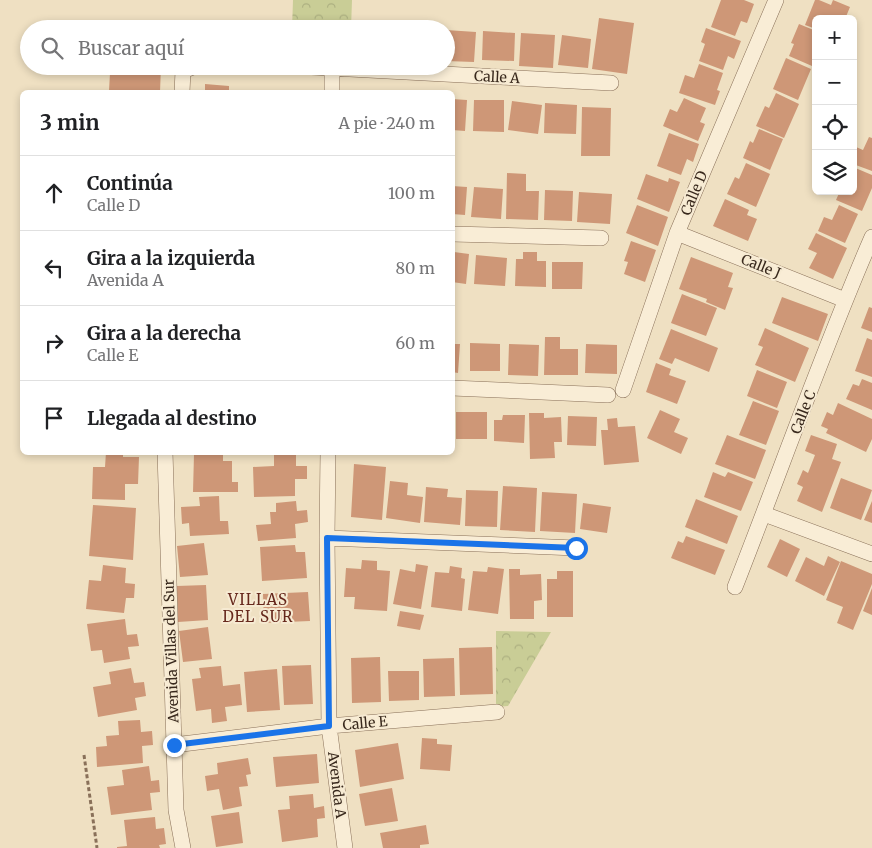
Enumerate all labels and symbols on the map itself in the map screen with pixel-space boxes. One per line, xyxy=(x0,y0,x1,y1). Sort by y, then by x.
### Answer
street label: Calle A xyxy=(474,67,521,87)
street label: Calle D xyxy=(677,168,712,218)
street label: Calle J xyxy=(738,250,784,282)
street label: Calle C xyxy=(786,388,820,436)
route start xyxy=(565,537,588,560)
street label: Avenida Villas del Sur xyxy=(159,579,183,724)
district label: VILLAS DEL SUR xyxy=(223,590,293,626)
street label: Calle E xyxy=(342,712,388,734)
route end xyxy=(163,734,186,757)
street label: Avenida A xyxy=(324,750,350,820)

